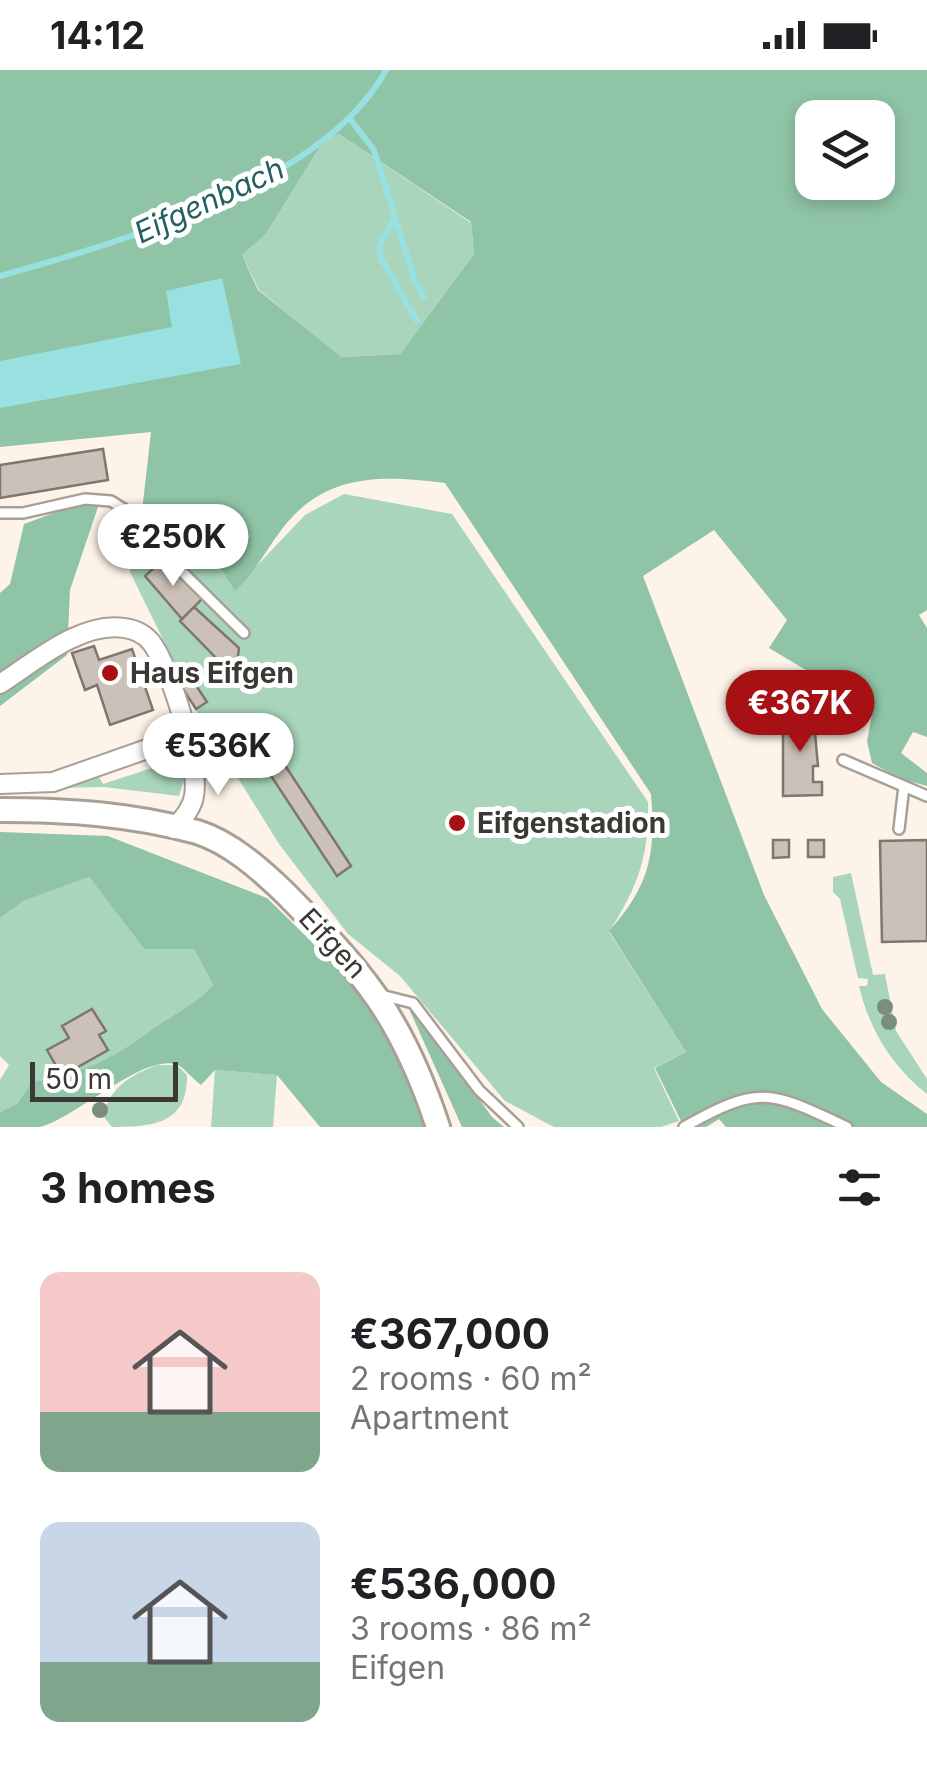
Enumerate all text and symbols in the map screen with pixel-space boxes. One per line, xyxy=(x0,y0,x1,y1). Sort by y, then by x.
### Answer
text: 14:12 xyxy=(50,12,145,58)
map controls xyxy=(795,100,895,200)
button: layers xyxy=(795,100,895,200)
water label: Eifgenbach xyxy=(129,150,289,250)
pin: €250K xyxy=(103,504,243,589)
text: €250K xyxy=(119,517,227,556)
place label: Haus Eifgen xyxy=(130,656,294,690)
marker: Haus Eifgen xyxy=(99,662,121,684)
pin: €367K xyxy=(730,670,870,755)
text: €367K xyxy=(748,683,852,722)
pin: €536K xyxy=(148,713,288,798)
text: €536K xyxy=(165,726,271,765)
place label: Eifgenstadion xyxy=(477,806,666,840)
marker: Eifgenstadion xyxy=(446,812,468,834)
street label: Eifgen xyxy=(292,901,374,985)
scale bar xyxy=(30,1057,178,1102)
text: 50 m xyxy=(45,1062,112,1096)
icon: filters xyxy=(832,1160,887,1215)
text: 3 homes xyxy=(40,1162,216,1213)
text: €367,000 xyxy=(350,1308,550,1359)
icon: home xyxy=(120,1312,240,1432)
text: 2 rooms · 60 m² xyxy=(350,1359,592,1398)
text: Apartment xyxy=(350,1398,509,1437)
text: €536,000 xyxy=(350,1558,557,1609)
icon: home xyxy=(120,1562,240,1682)
text: 3 rooms · 86 m² xyxy=(350,1609,592,1648)
text: Eifgen xyxy=(350,1648,445,1687)

